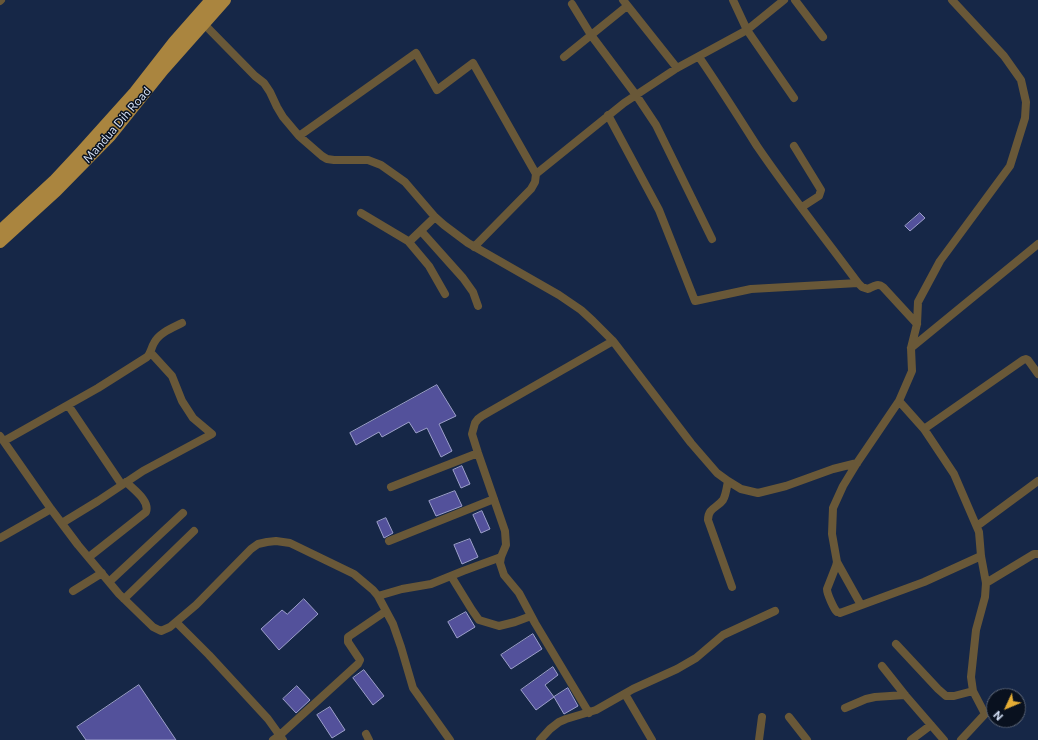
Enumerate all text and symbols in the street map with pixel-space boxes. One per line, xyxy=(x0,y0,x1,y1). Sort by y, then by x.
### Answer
street label: Mandua Dih Road xyxy=(80,84,154,166)
north arrow xyxy=(986,688,1026,728)
text: N xyxy=(990,709,1005,723)

